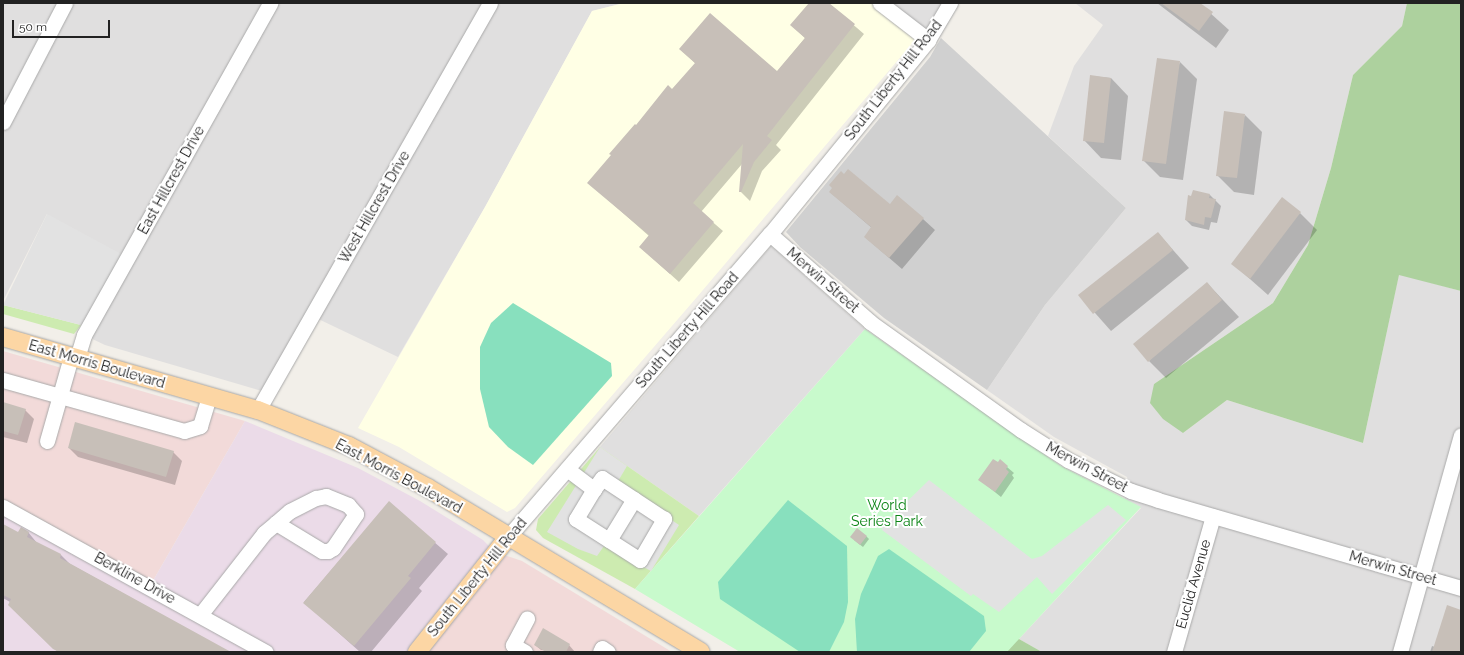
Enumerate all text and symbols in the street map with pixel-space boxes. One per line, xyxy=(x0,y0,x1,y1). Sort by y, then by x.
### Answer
scale bar xyxy=(14,12,112,38)
street label: South Liberty Hill Road xyxy=(841,16,945,144)
text: 50 m xyxy=(19,20,47,34)
street label: East Hillcrest Drive xyxy=(134,123,208,237)
street label: West Hillcrest Drive xyxy=(335,148,413,266)
street label: Merwin Street xyxy=(783,244,863,316)
street label: South Liberty Hill Road xyxy=(632,268,742,392)
street label: East Morris Boulevard xyxy=(27,336,167,392)
street label: East Morris Boulevard xyxy=(333,435,465,517)
street label: Merwin Street xyxy=(1043,438,1131,496)
park label: World Series Park xyxy=(851,497,923,530)
street label: South Liberty Hill Road xyxy=(424,514,530,640)
street label: Euclid Avenue xyxy=(1172,537,1214,631)
street label: Merwin Street xyxy=(1347,547,1439,589)
street label: Berkline Drive xyxy=(92,549,178,607)

